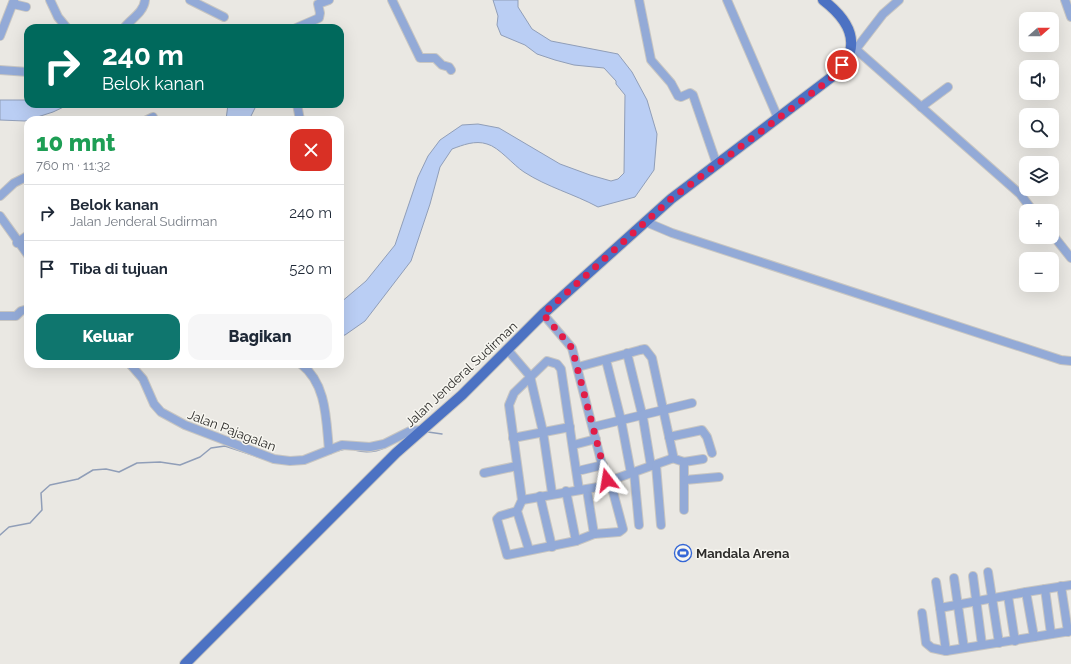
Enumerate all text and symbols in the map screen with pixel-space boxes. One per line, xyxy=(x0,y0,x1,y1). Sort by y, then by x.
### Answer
north arrow xyxy=(1019,12,1059,52)
map controls xyxy=(1019,12,1059,292)
text: 240 m xyxy=(102,39,184,72)
icon: right xyxy=(36,40,88,92)
pin xyxy=(825,48,859,82)
icon: arrive xyxy=(831,54,853,76)
button: sound xyxy=(1019,60,1059,100)
text: Belok kanan xyxy=(102,73,204,94)
button: search xyxy=(1019,108,1059,148)
text: 10 mnt xyxy=(36,128,116,157)
button: close xyxy=(290,129,332,171)
button: layers xyxy=(1019,156,1059,196)
text: 760 m · 11:32 xyxy=(36,158,110,173)
text: Belok kanan xyxy=(70,196,159,214)
icon: right xyxy=(36,202,58,224)
text: 240 m xyxy=(289,204,332,222)
button: + xyxy=(1019,204,1059,244)
text: Jalan Jenderal Sudirman xyxy=(70,214,217,229)
button: − xyxy=(1019,252,1059,292)
icon: arrive xyxy=(36,258,58,280)
text: Tiba di tujuan xyxy=(70,260,168,278)
text: 520 m xyxy=(289,260,332,278)
button: Keluar xyxy=(36,314,180,360)
button: Bagikan xyxy=(188,314,332,360)
street label: Jalan Jenderal Sudirman xyxy=(402,319,520,430)
street label: Jalan Pajagalan xyxy=(186,407,278,454)
position arrow xyxy=(586,459,628,501)
sports icon: Mandala Arena xyxy=(673,543,693,563)
place label: Mandala Arena xyxy=(696,546,790,561)

